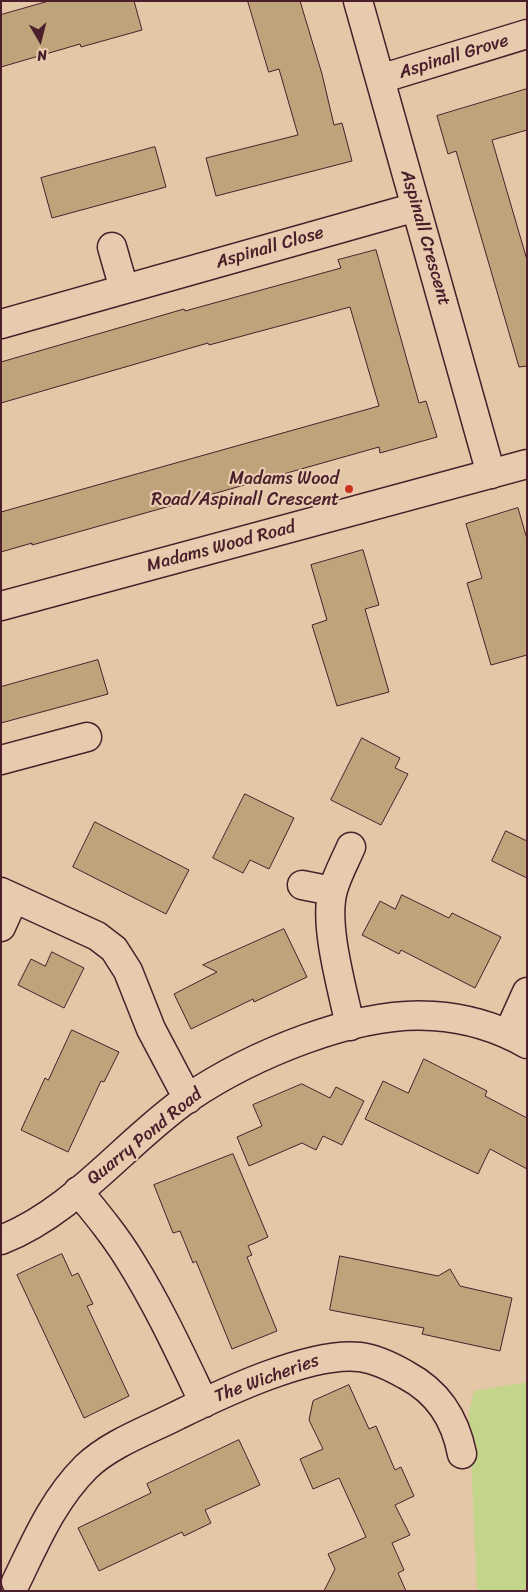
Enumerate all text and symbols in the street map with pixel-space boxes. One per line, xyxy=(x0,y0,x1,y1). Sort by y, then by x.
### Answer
north arrow xyxy=(15,15,65,65)
street label: Aspinall Grove xyxy=(396,30,512,84)
text: N xyxy=(36,42,49,68)
street label: Aspinall Crescent xyxy=(395,168,455,308)
street label: Aspinall Close xyxy=(214,222,326,274)
place label: Madams Wood Road/Aspinall Crescent xyxy=(151,468,339,510)
marker: Madams Wood Road/Aspinall Crescent xyxy=(343,483,355,495)
street label: Madams Wood Road xyxy=(144,517,298,577)
street label: Quarry Pond Road xyxy=(83,1084,207,1190)
street label: The Wicheries xyxy=(212,1350,322,1408)

